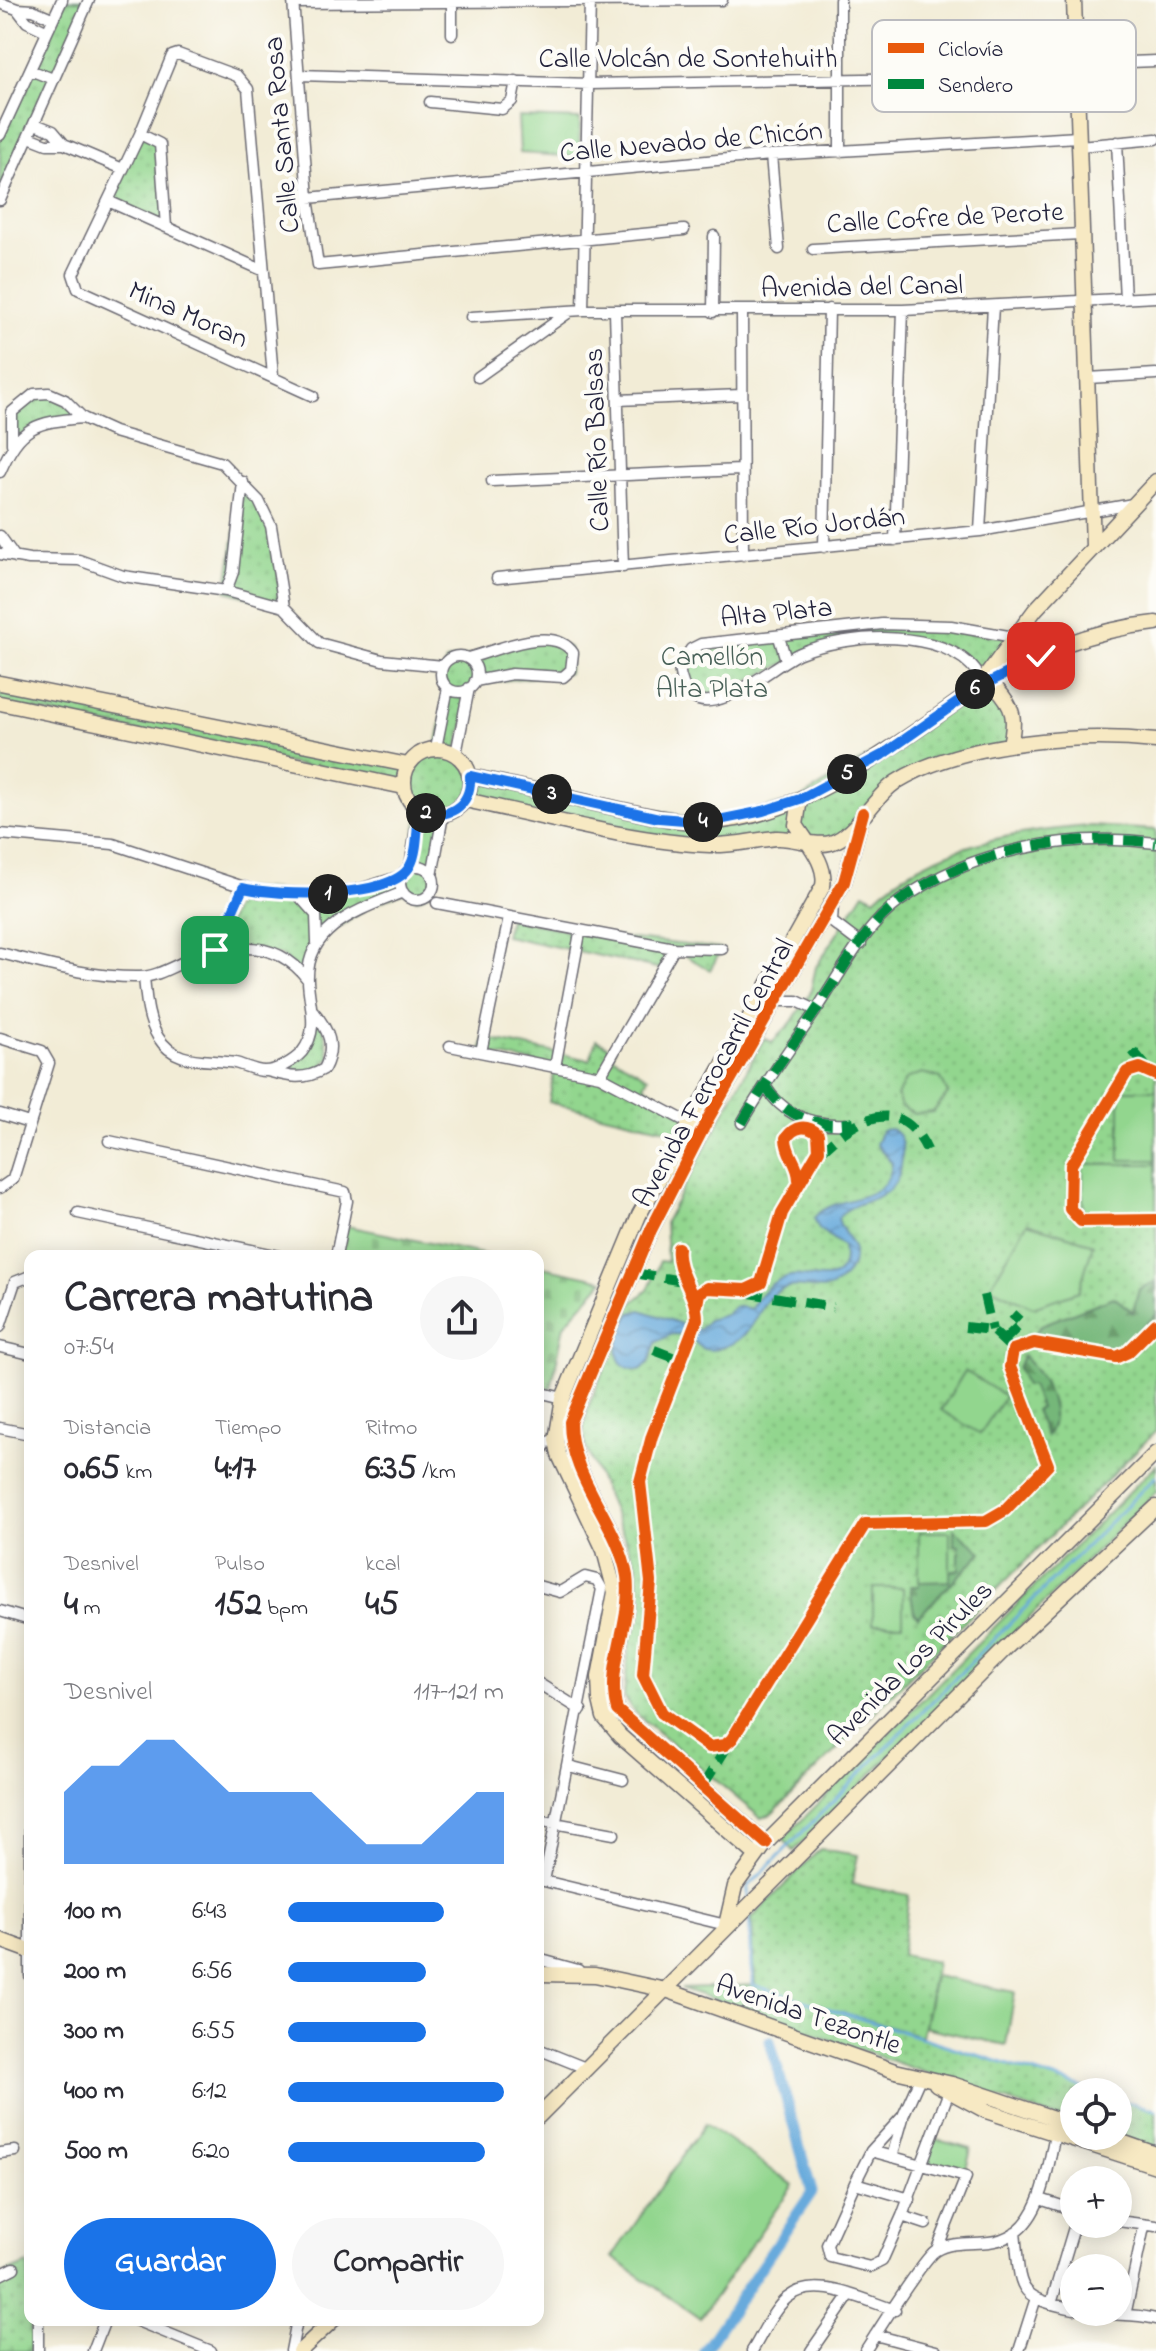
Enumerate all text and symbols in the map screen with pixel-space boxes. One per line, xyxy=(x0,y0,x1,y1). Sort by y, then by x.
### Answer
legend xyxy=(872,20,1136,112)
street label: Calle Santa Rosa xyxy=(254,35,313,235)
text: Ciclovía xyxy=(938,35,1003,67)
street label: Calle Volcán de Sontehuith xyxy=(539,40,838,81)
text: Sendero xyxy=(938,71,1013,103)
street label: Calle Nevado de Chicón xyxy=(558,112,825,175)
street label: Calle Cofre de Perote xyxy=(826,193,1065,246)
street label: Avenida del Canal xyxy=(761,266,964,311)
street label: Mina Moran xyxy=(121,272,254,361)
street label: Calle Río Balsas xyxy=(575,347,622,532)
street label: Calle Río Jordán xyxy=(722,498,907,557)
street label: Alta Plata xyxy=(718,588,834,641)
pin xyxy=(1007,622,1075,690)
icon: check xyxy=(1019,634,1063,678)
park label: Camellón Alta Plata xyxy=(656,638,768,711)
pin: 6 xyxy=(955,669,995,709)
text: 6 xyxy=(970,673,980,705)
pin: 5 xyxy=(827,754,867,794)
text: 5 xyxy=(841,758,853,790)
pin: 3 xyxy=(532,774,572,814)
text: 3 xyxy=(547,778,557,810)
pin: 2 xyxy=(406,793,446,833)
text: 2 xyxy=(421,797,431,829)
pin: 4 xyxy=(683,802,723,842)
text: 4 xyxy=(698,806,708,838)
pin: 1 xyxy=(308,874,348,914)
text: 1 xyxy=(325,878,332,910)
pin xyxy=(181,916,249,984)
icon: arrive xyxy=(193,928,237,972)
street label: Avenida Ferrocarril Central xyxy=(624,932,806,1216)
text: Carrera matutina xyxy=(64,1267,373,1331)
button: share xyxy=(420,1276,504,1360)
text: 07:54 xyxy=(64,1329,114,1367)
text: Distancia xyxy=(64,1413,151,1445)
text: Tiempo xyxy=(215,1413,282,1445)
text: Ritmo xyxy=(365,1413,417,1445)
text: 0.65 xyxy=(64,1445,120,1495)
text: 4:17 xyxy=(215,1445,256,1495)
text: 6:35 xyxy=(365,1445,417,1495)
text: km xyxy=(120,1457,152,1489)
text: /km xyxy=(417,1457,456,1489)
text: Desnivel xyxy=(64,1549,139,1581)
text: Pulso xyxy=(215,1549,265,1581)
text: kcal xyxy=(365,1549,400,1581)
street label: Avenida Los Pirules xyxy=(819,1572,1004,1757)
text: 4 xyxy=(64,1581,78,1631)
text: 152 xyxy=(215,1581,262,1631)
text: 45 xyxy=(365,1581,399,1631)
text: m xyxy=(78,1593,101,1625)
text: bpm xyxy=(262,1593,308,1625)
text: Desnivel xyxy=(64,1674,152,1712)
text: 117–121 m xyxy=(413,1674,504,1712)
text: 100 m xyxy=(64,1893,121,1931)
text: 6:43 xyxy=(192,1893,227,1931)
text: 200 m xyxy=(64,1953,126,1991)
text: 6:56 xyxy=(192,1953,232,1991)
street label: Avenida Tezontle xyxy=(710,1965,906,2067)
text: 300 m xyxy=(64,2013,124,2051)
text: 6:55 xyxy=(192,2013,235,2051)
text: 400 m xyxy=(64,2073,124,2111)
text: 6:12 xyxy=(192,2073,227,2111)
map controls xyxy=(1060,2078,1132,2326)
button: locate xyxy=(1060,2078,1132,2150)
text: 500 m xyxy=(64,2133,128,2171)
text: 6:20 xyxy=(192,2133,230,2171)
button: + xyxy=(1060,2166,1132,2238)
button: Guardar xyxy=(64,2218,276,2310)
button: Compartir xyxy=(292,2218,504,2310)
button: − xyxy=(1060,2254,1132,2326)

